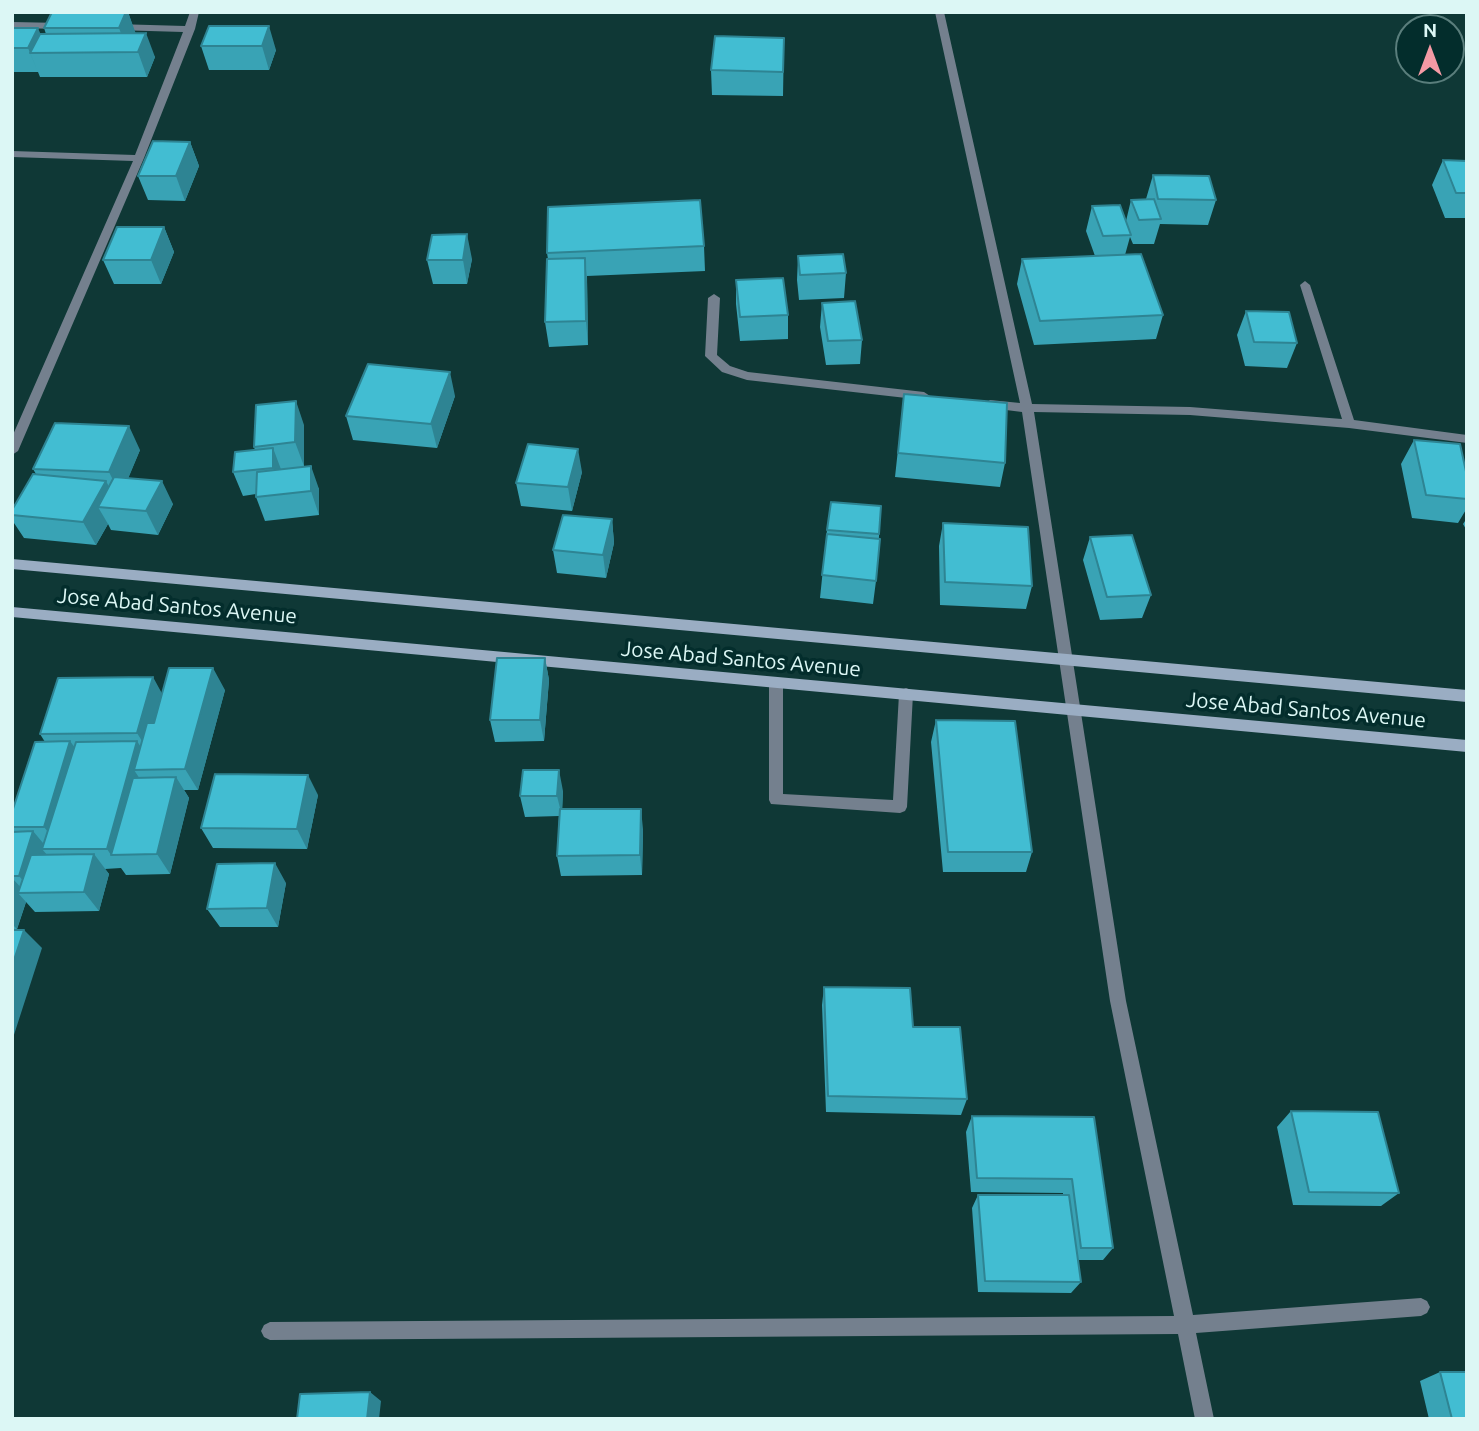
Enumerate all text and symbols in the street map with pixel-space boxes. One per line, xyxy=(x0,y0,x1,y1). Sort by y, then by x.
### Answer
north arrow xyxy=(1395,14,1465,84)
text: N xyxy=(1423,19,1437,41)
street label: Jose Abad Santos Avenue xyxy=(56,583,298,629)
street label: Jose Abad Santos Avenue xyxy=(620,636,862,682)
street label: Jose Abad Santos Avenue xyxy=(1185,687,1427,733)

